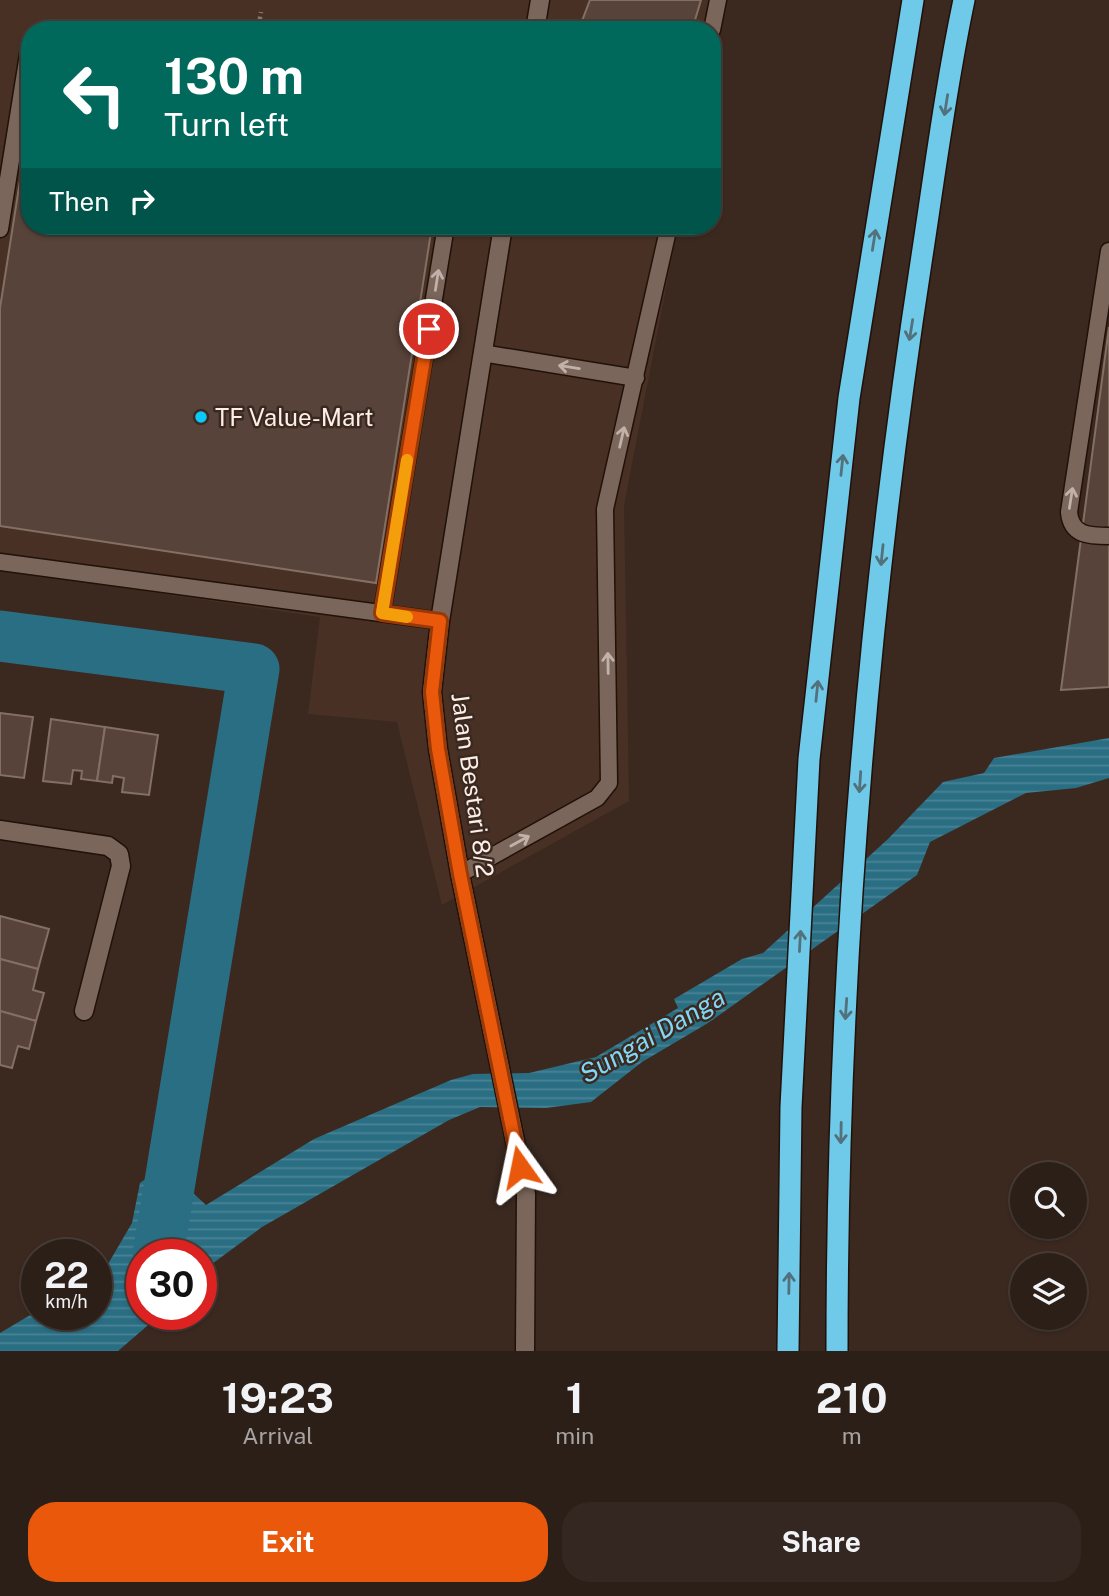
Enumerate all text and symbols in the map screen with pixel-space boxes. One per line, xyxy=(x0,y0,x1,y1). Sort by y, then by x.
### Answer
text: 130 m xyxy=(164,47,304,105)
icon: left xyxy=(49,49,140,140)
one-way arrow xyxy=(939,93,952,116)
text: Turn left xyxy=(164,106,289,143)
icon: right xyxy=(123,182,161,220)
text: Then xyxy=(49,186,109,217)
one-way arrow xyxy=(868,229,881,252)
one-way arrow xyxy=(431,269,444,292)
pin xyxy=(399,299,459,359)
icon: arrive xyxy=(410,310,448,348)
one-way arrow xyxy=(904,318,917,341)
one-way arrow xyxy=(558,360,581,373)
place label: TF Value-Mart xyxy=(215,403,374,431)
marker: TF Value-Mart xyxy=(193,409,209,425)
one-way arrow xyxy=(616,426,629,449)
one-way arrow xyxy=(835,454,848,477)
one-way arrow xyxy=(1065,487,1078,510)
one-way arrow xyxy=(876,544,889,566)
one-way arrow xyxy=(601,652,614,675)
one-way arrow xyxy=(810,680,823,703)
street label: Jalan Bestari 8/2 xyxy=(446,691,500,879)
one-way arrow xyxy=(853,770,866,793)
one-way arrow xyxy=(509,834,529,848)
one-way arrow xyxy=(793,929,806,952)
water label: Sungai Danga xyxy=(574,981,730,1089)
one-way arrow xyxy=(839,997,852,1020)
one-way arrow xyxy=(834,1122,848,1145)
position arrow xyxy=(483,1130,557,1204)
map controls xyxy=(1010,1162,1087,1330)
button: search xyxy=(1010,1162,1087,1239)
speed limit sign: 30 xyxy=(126,1239,217,1330)
button: layers xyxy=(1010,1253,1087,1330)
text: 22 xyxy=(44,1255,89,1296)
one-way arrow xyxy=(782,1272,795,1295)
text: km/h xyxy=(45,1291,88,1312)
text: 19:23 xyxy=(221,1373,334,1422)
text: 1 xyxy=(566,1373,584,1422)
text: 210 xyxy=(816,1373,888,1422)
text: Arrival xyxy=(242,1422,313,1449)
text: min xyxy=(555,1422,594,1449)
text: m xyxy=(842,1422,862,1449)
button: Exit xyxy=(28,1502,548,1582)
button: Share xyxy=(562,1502,1081,1582)

